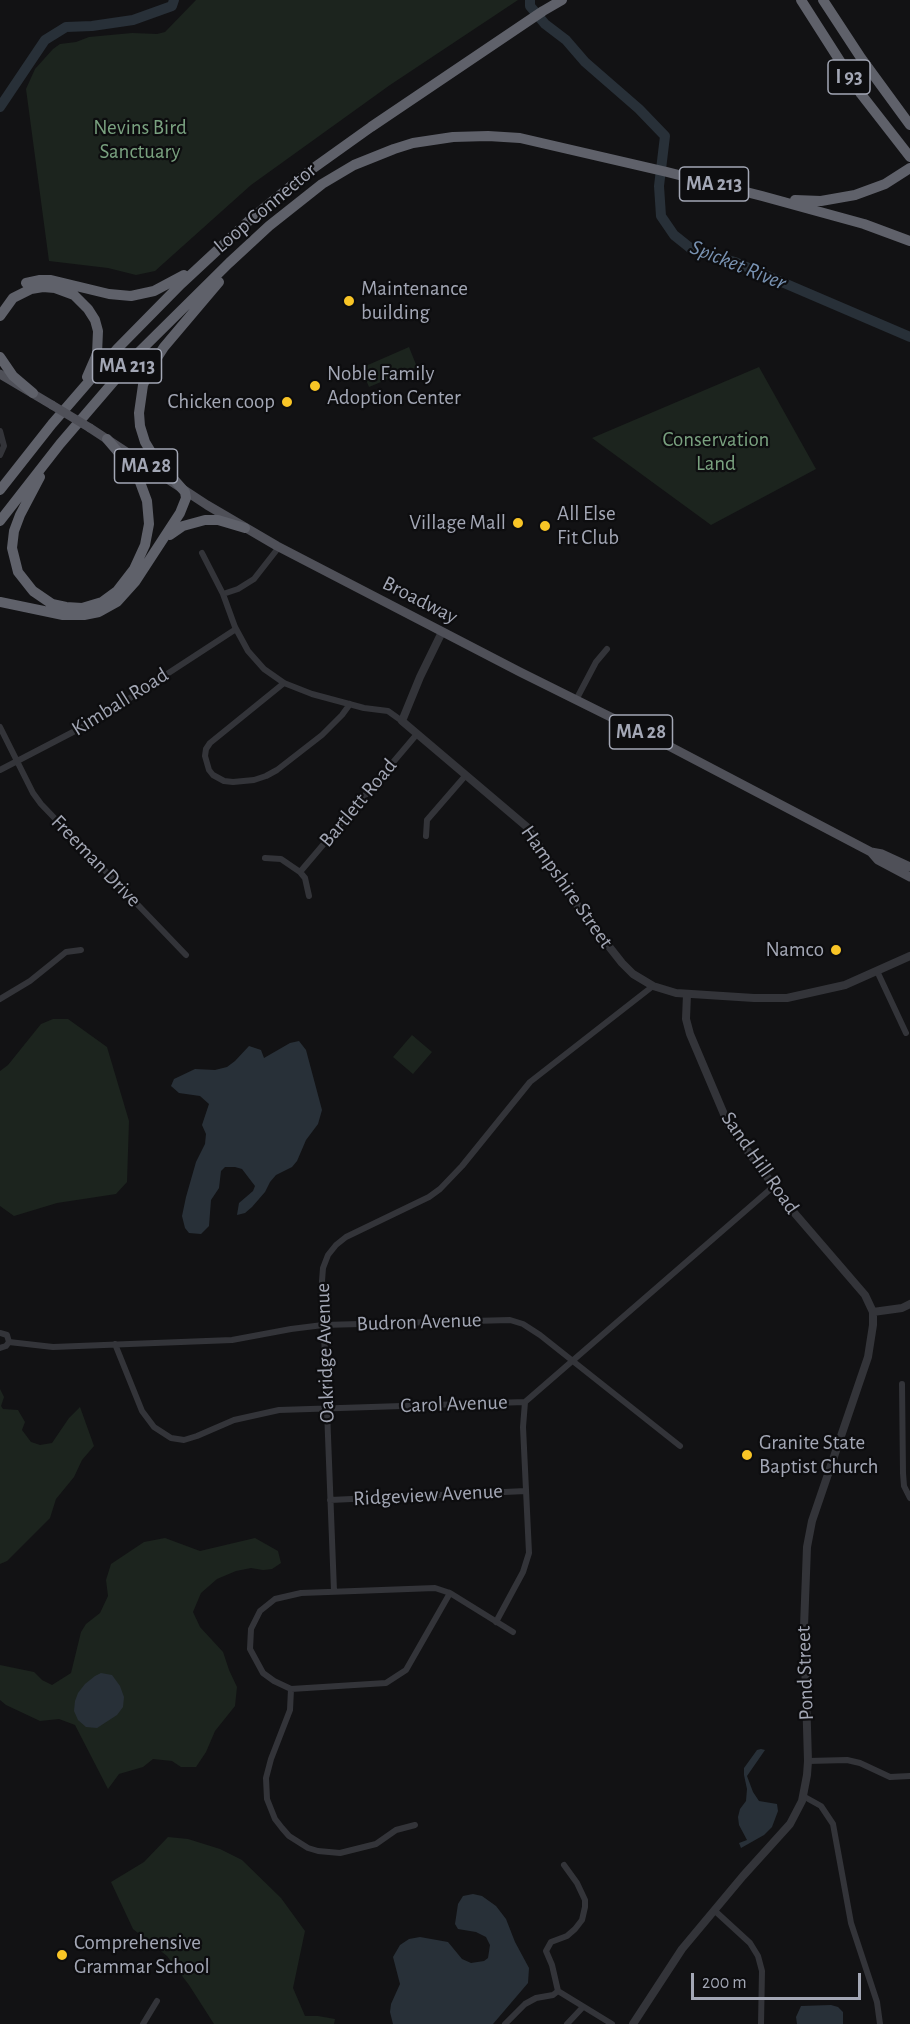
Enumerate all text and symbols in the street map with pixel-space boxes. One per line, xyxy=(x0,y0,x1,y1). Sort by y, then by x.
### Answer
road number: I 93 xyxy=(828,60,870,94)
park label: Nevins Bird Sanctuary xyxy=(93,115,187,165)
street label: Loop Connector xyxy=(209,158,321,258)
road number: MA 213 xyxy=(680,167,748,201)
water label: Spicket River xyxy=(686,234,790,296)
place label: Maintenance building xyxy=(361,276,468,326)
marker: Maintenance building xyxy=(342,294,356,308)
road number: MA 213 xyxy=(92,349,162,383)
place label: Noble Family Adoption Center xyxy=(327,361,461,411)
marker: Noble Family Adoption Center xyxy=(308,379,322,393)
place label: Chicken coop xyxy=(167,389,275,415)
marker: Chicken coop xyxy=(280,395,294,409)
park label: Conservation Land xyxy=(663,427,769,477)
road number: MA 28 xyxy=(114,449,178,483)
place label: All Else Fit Club xyxy=(557,501,619,551)
place label: Village Mall xyxy=(409,510,506,536)
marker: Village Mall xyxy=(511,516,525,530)
marker: All Else Fit Club xyxy=(538,519,552,533)
street label: Broadway xyxy=(378,570,462,630)
street label: Kimball Road xyxy=(67,662,173,742)
road number: MA 28 xyxy=(610,715,672,749)
street label: Bartlett Road xyxy=(314,754,402,852)
street label: Freeman Drive xyxy=(46,810,146,912)
street label: Hampshire Street xyxy=(515,821,619,953)
place label: Namco xyxy=(765,937,824,963)
marker: Namco xyxy=(829,943,843,957)
street label: Sand Hill Road xyxy=(715,1107,805,1219)
street label: Oakridge Avenue xyxy=(310,1283,340,1423)
street label: Budron Avenue xyxy=(356,1307,482,1337)
street label: Carol Avenue xyxy=(400,1390,508,1418)
place label: Granite State Baptist Church xyxy=(759,1430,878,1480)
marker: Granite State Baptist Church xyxy=(740,1448,754,1462)
street label: Ridgeview Avenue xyxy=(352,1478,504,1512)
street label: Pond Street xyxy=(791,1625,819,1721)
place label: Comprehensive Grammar School xyxy=(74,1930,210,1980)
marker: Comprehensive Grammar School xyxy=(55,1948,69,1962)
scale bar xyxy=(694,1961,864,1999)
text: 200 m xyxy=(702,1974,747,1992)

